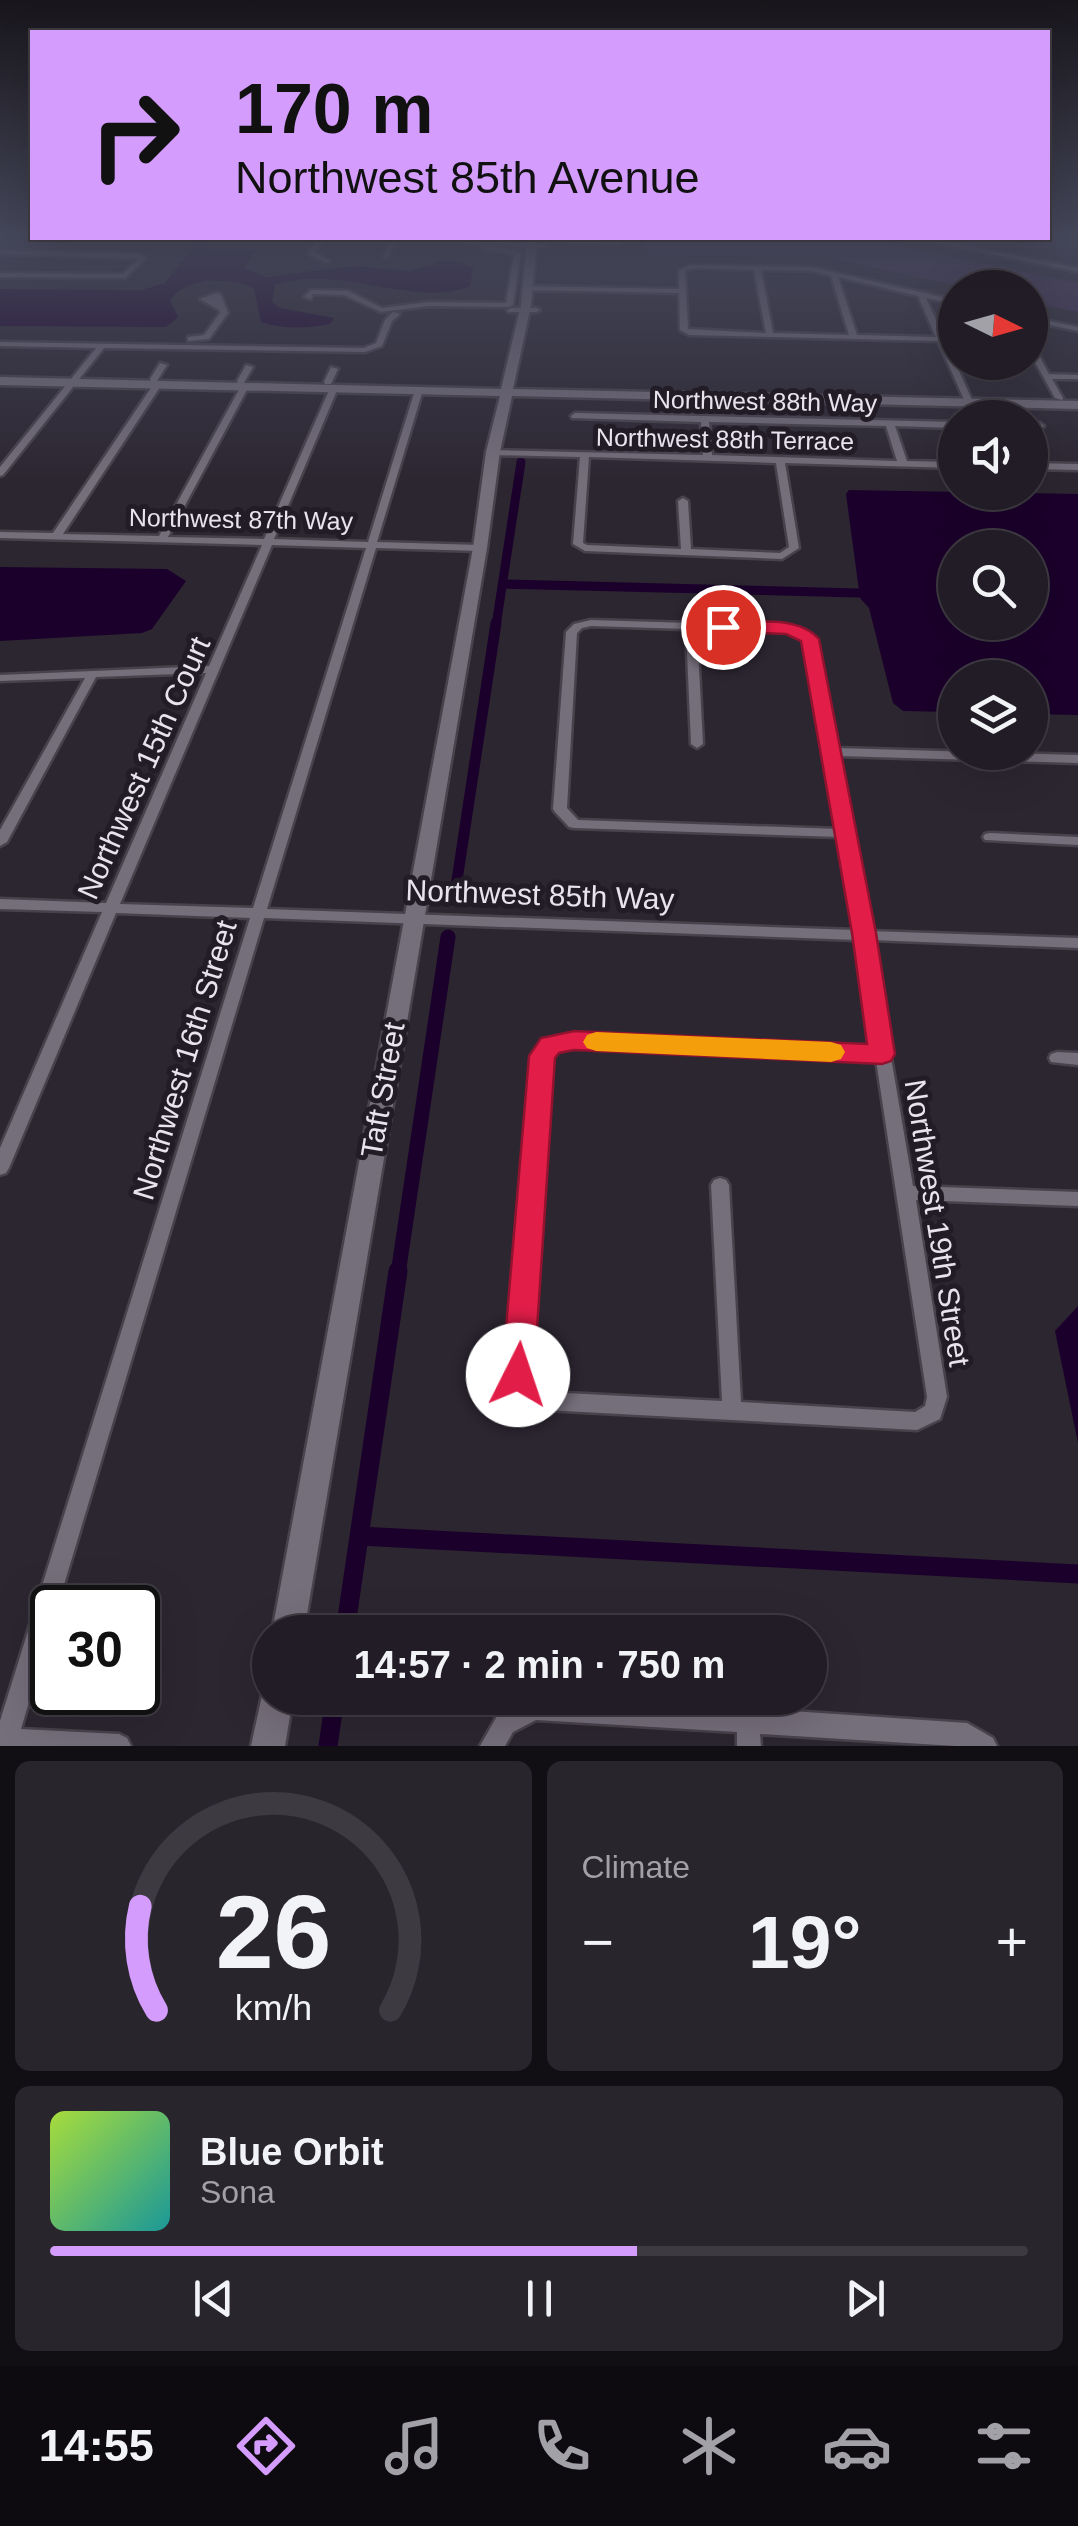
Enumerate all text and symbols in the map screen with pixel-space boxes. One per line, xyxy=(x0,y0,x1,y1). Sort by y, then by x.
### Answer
icon: right xyxy=(70,70,200,200)
text: 170 m xyxy=(235,70,433,148)
text: Northwest 85th Avenue xyxy=(235,152,699,203)
north arrow xyxy=(938,270,1048,380)
map controls xyxy=(938,270,1048,770)
street label: Northwest 88th Way xyxy=(653,385,878,417)
button: sound xyxy=(938,400,1048,510)
street label: Northwest 88th Terrace xyxy=(596,423,854,455)
street label: Northwest 87th Way xyxy=(129,503,354,535)
button: search xyxy=(938,530,1048,640)
pin xyxy=(681,585,766,670)
icon: arrive xyxy=(696,600,751,655)
street label: Northwest 15th Court xyxy=(71,631,217,904)
button: layers xyxy=(938,660,1048,770)
street label: Northwest 85th Way xyxy=(405,873,675,916)
street label: Northwest 16th Street xyxy=(126,916,243,1203)
street label: Taft Street xyxy=(354,1019,411,1160)
street label: Northwest 19th Street xyxy=(899,1077,977,1369)
position arrow xyxy=(466,1323,570,1427)
speed limit sign: 30 xyxy=(30,1585,160,1715)
text: 14:57 · 2 min · 750 m xyxy=(354,1644,725,1686)
text: Climate xyxy=(582,1849,690,1885)
text: 26 xyxy=(215,1874,331,1990)
text: 19° xyxy=(748,1900,861,1984)
text: − xyxy=(582,1911,614,1973)
text: + xyxy=(996,1911,1028,1973)
text: km/h xyxy=(235,1988,312,2028)
text: Blue Orbit xyxy=(200,2131,384,2173)
text: Sona xyxy=(200,2174,275,2210)
icon: previous xyxy=(186,2271,241,2326)
icon: pause xyxy=(512,2271,567,2326)
icon: next xyxy=(838,2271,893,2326)
icon: directions xyxy=(231,2411,301,2481)
icon: music xyxy=(379,2411,449,2481)
icon: phone xyxy=(527,2411,597,2481)
icon: climate xyxy=(674,2411,744,2481)
icon: car xyxy=(822,2411,892,2481)
icon: filters xyxy=(969,2411,1039,2481)
text: 14:55 xyxy=(39,2420,154,2471)

